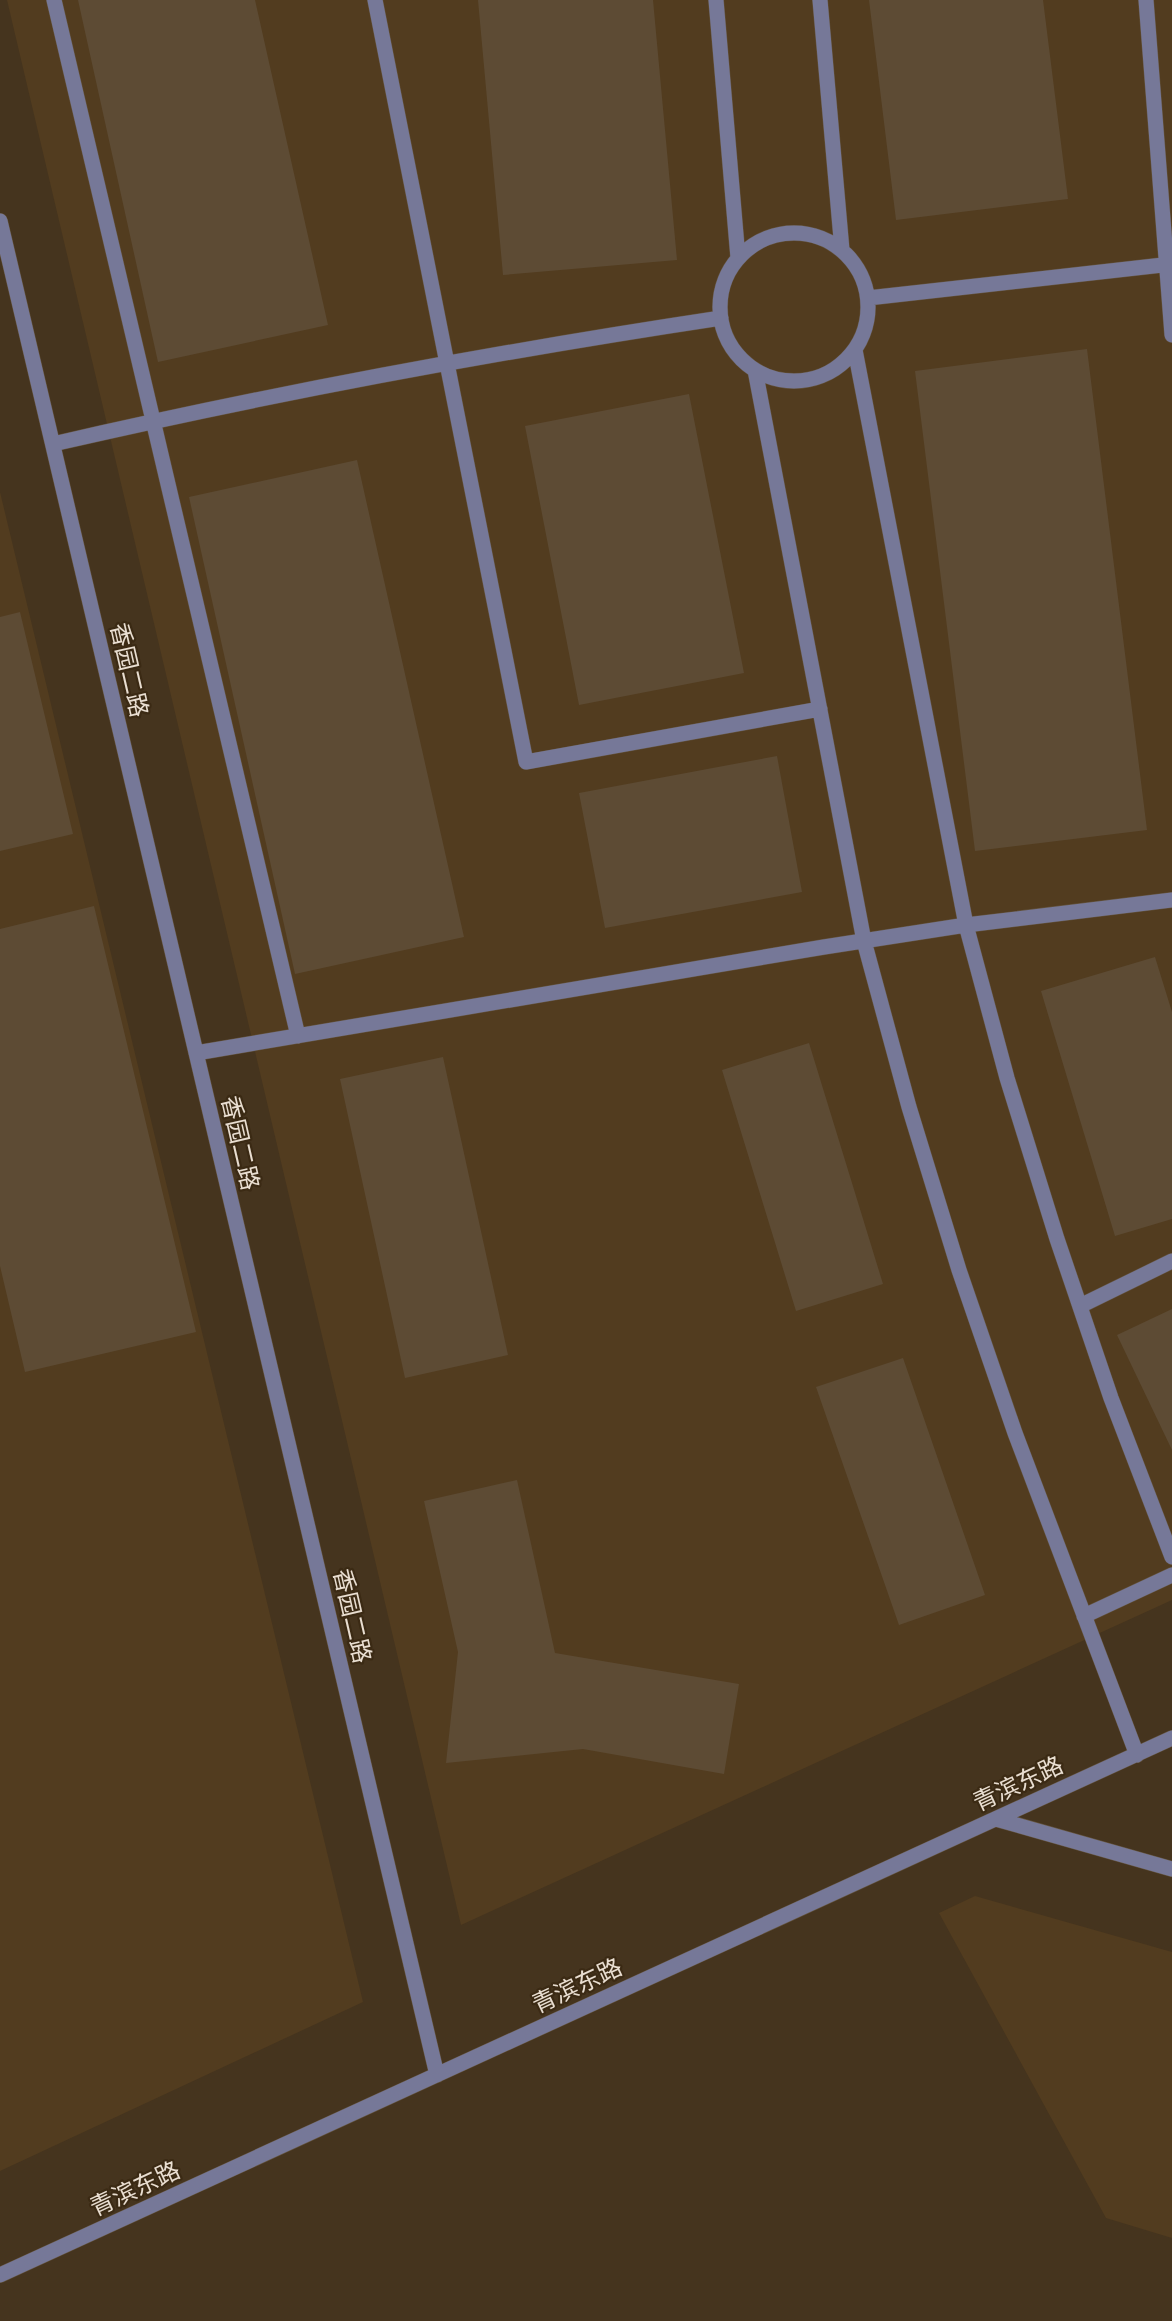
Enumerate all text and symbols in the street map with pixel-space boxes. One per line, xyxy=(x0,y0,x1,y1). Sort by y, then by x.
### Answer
street label: 香园二路 xyxy=(102,619,157,721)
street label: 香园二路 xyxy=(213,1092,268,1194)
street label: 香园二路 xyxy=(325,1565,380,1667)
street label: 青滨东路 xyxy=(967,1747,1069,1820)
street label: 青滨东路 xyxy=(526,1949,628,2022)
street label: 青滨东路 xyxy=(84,2152,186,2225)

